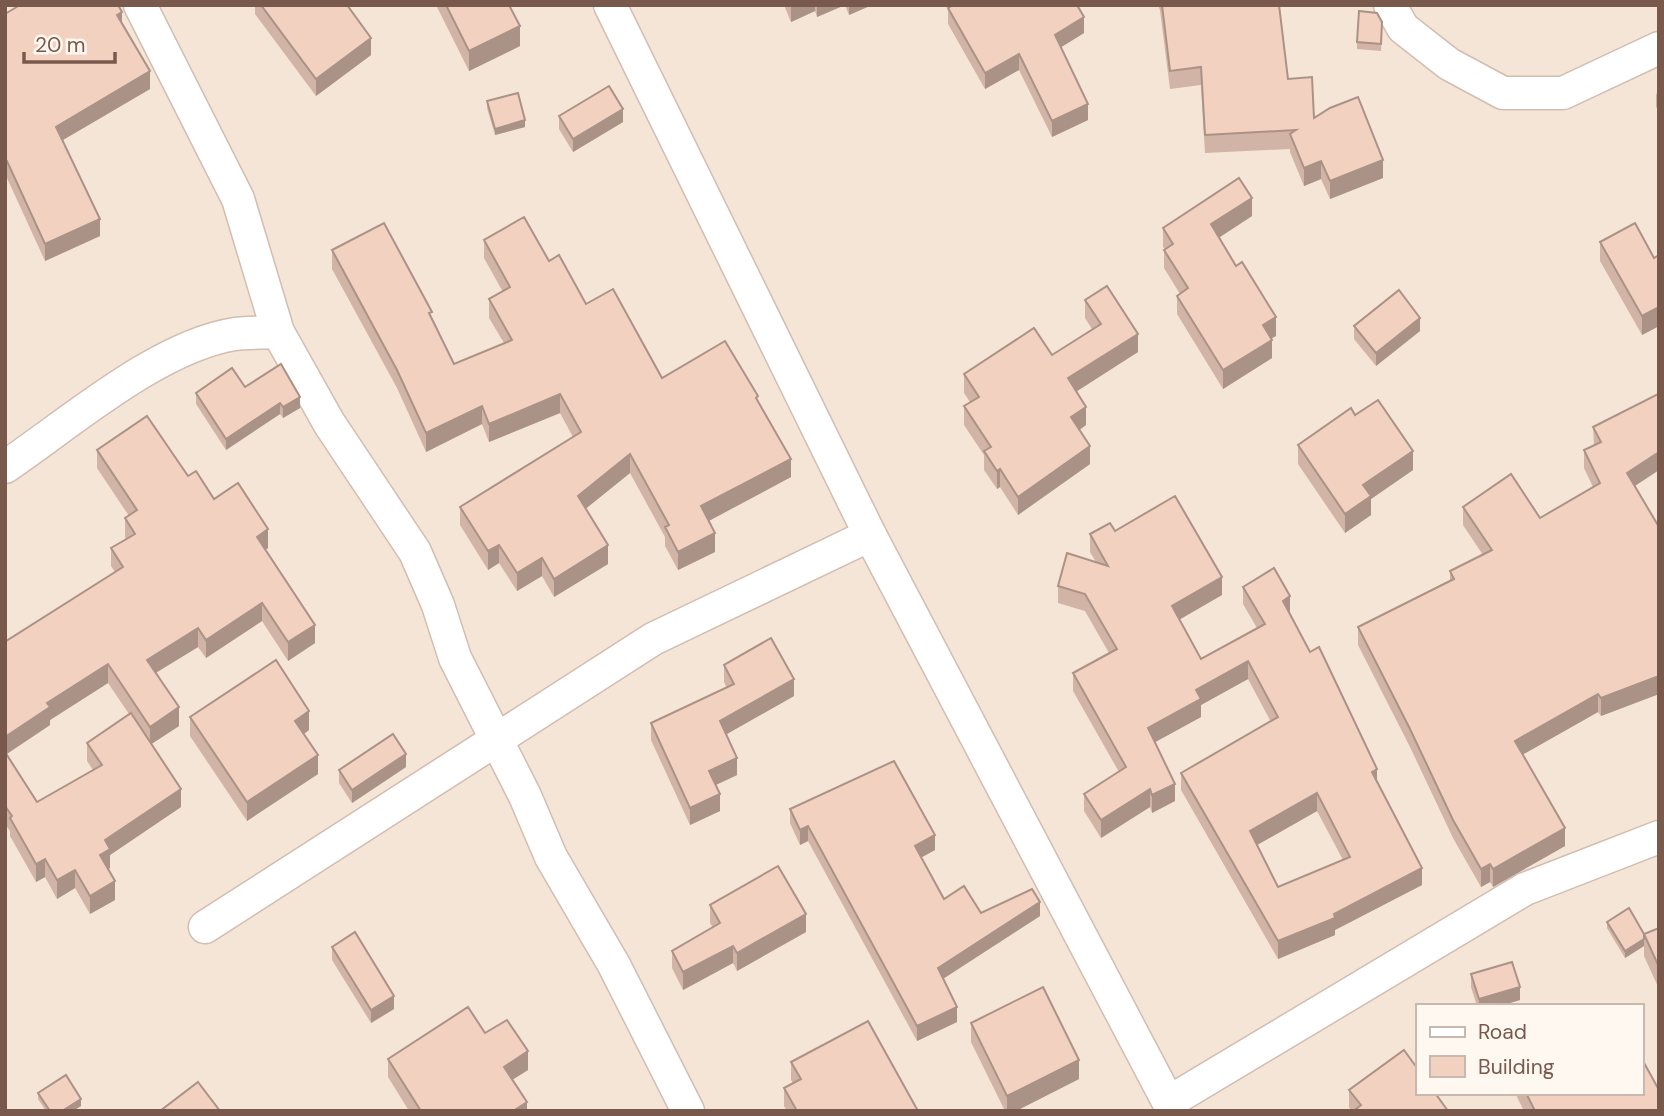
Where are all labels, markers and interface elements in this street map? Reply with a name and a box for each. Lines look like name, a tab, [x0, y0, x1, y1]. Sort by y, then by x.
scale bar	[24, 21, 116, 65]
text: 20 m	[35, 31, 86, 59]
legend	[1416, 1004, 1643, 1095]
text: Road	[1478, 1018, 1527, 1046]
text: Building	[1478, 1053, 1555, 1081]

